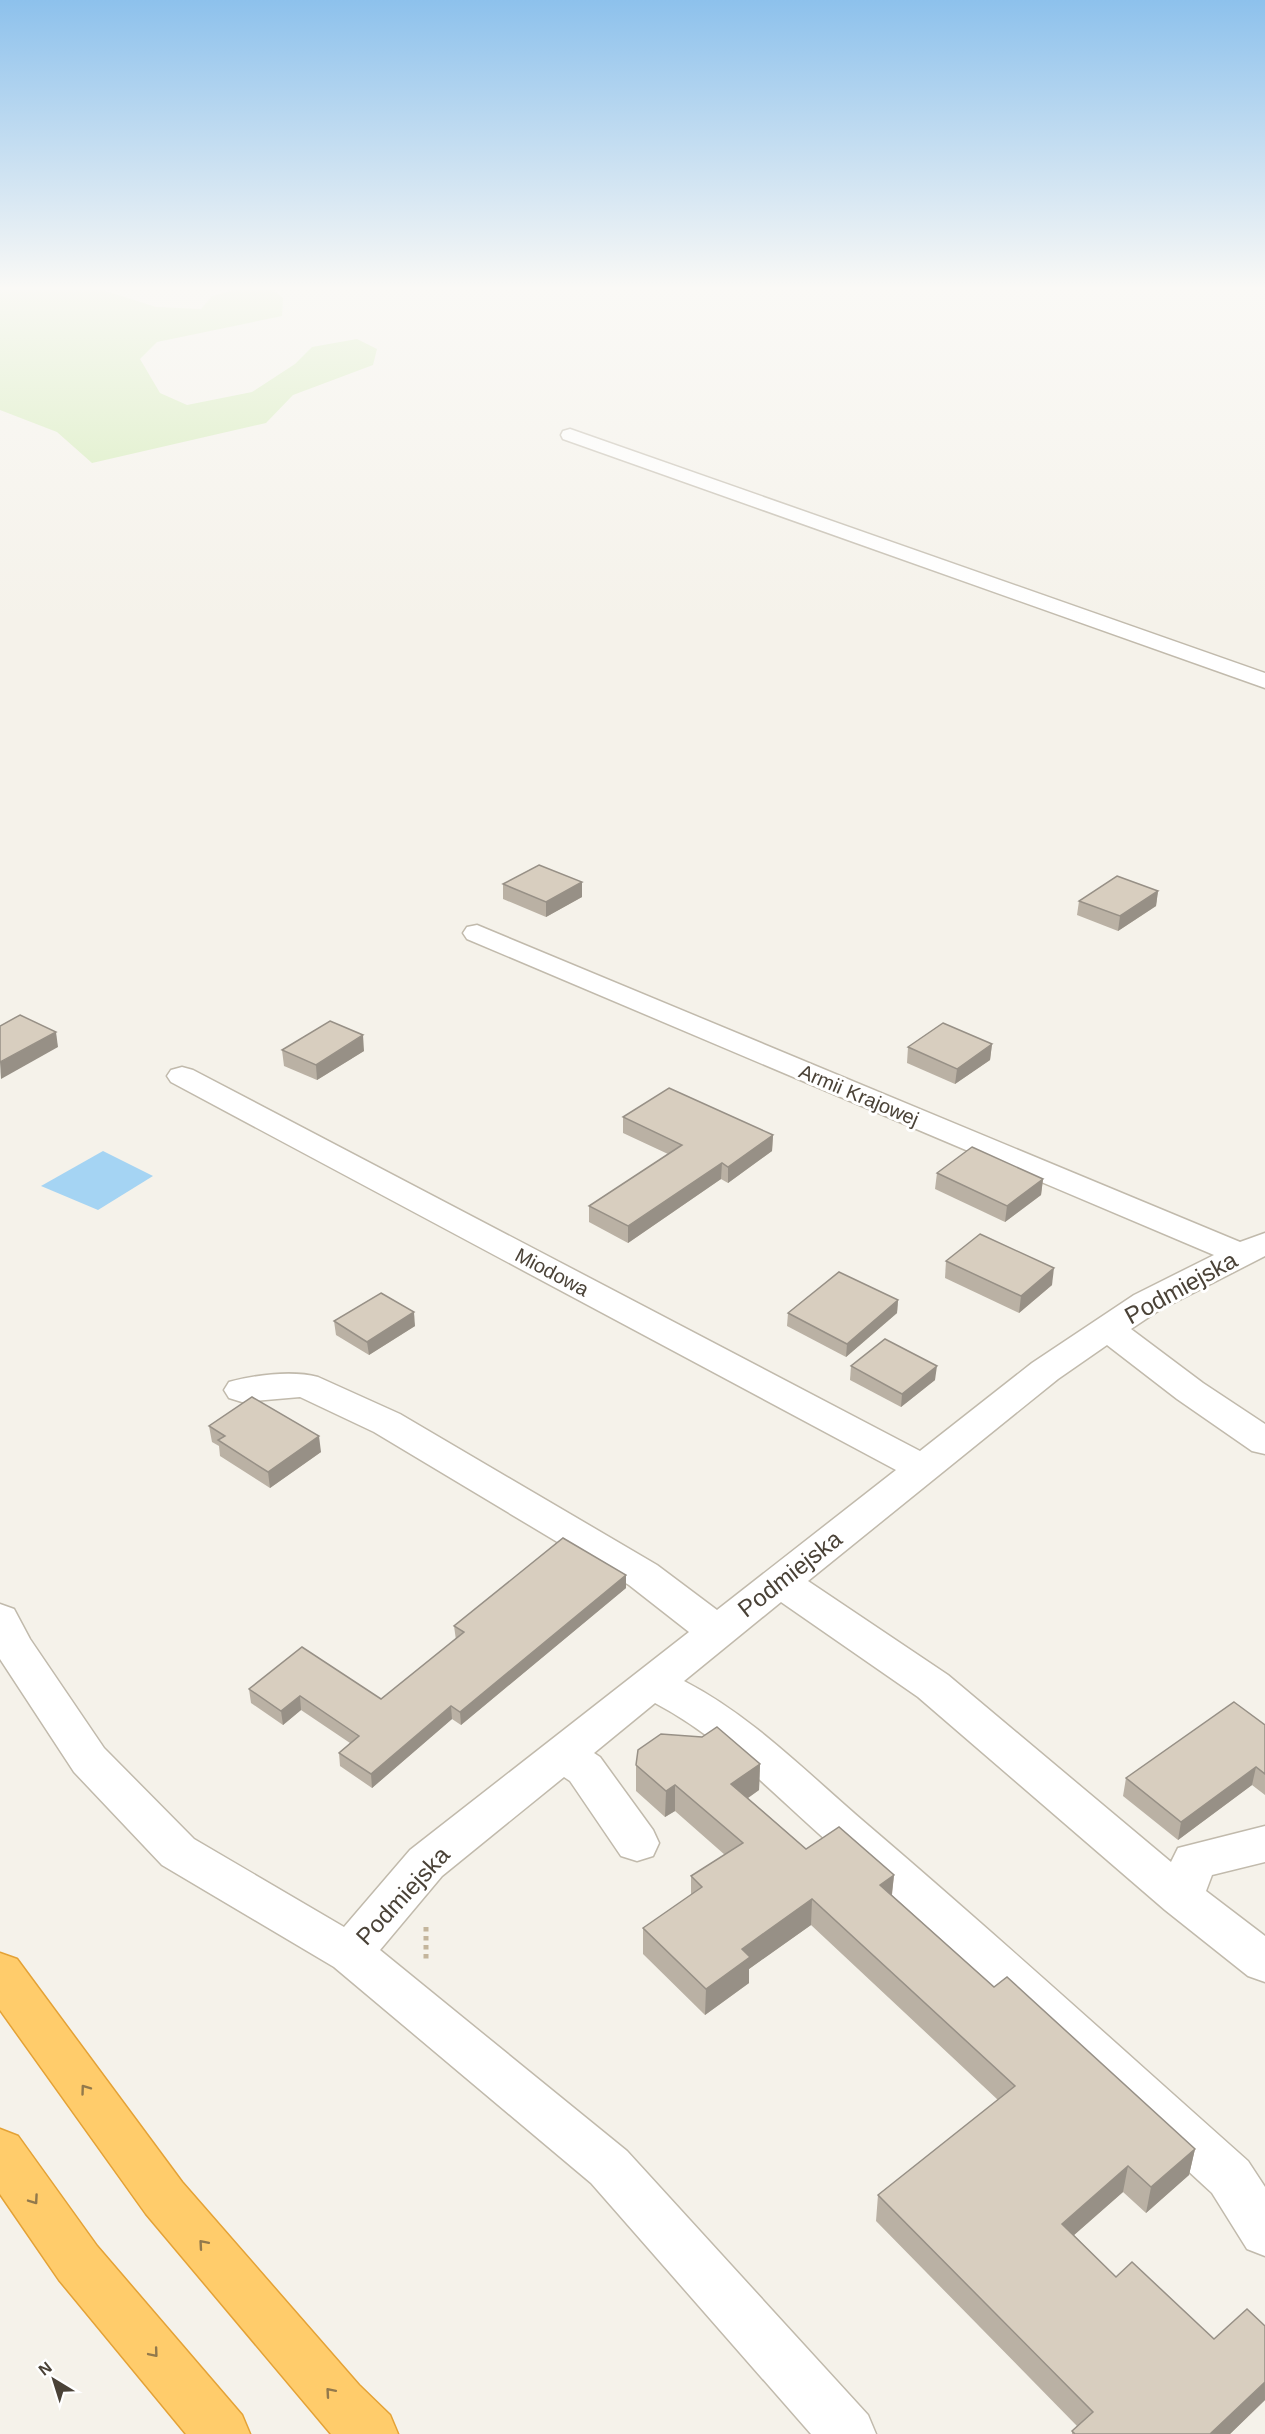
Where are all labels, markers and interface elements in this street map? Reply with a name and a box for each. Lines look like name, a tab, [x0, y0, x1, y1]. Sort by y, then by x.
street label: Armii Krajowej	[796, 1060, 922, 1130]
street label: Miodowa	[511, 1243, 593, 1301]
street label: Podmiejska	[1120, 1245, 1242, 1329]
street label: Podmiejska	[732, 1524, 847, 1622]
street label: Podmiejska	[350, 1841, 455, 1950]
one-way arrow	[81, 2084, 92, 2095]
one-way arrow	[27, 2194, 38, 2205]
one-way arrow	[199, 2240, 210, 2251]
one-way arrow	[147, 2346, 158, 2357]
north arrow	[24, 2350, 84, 2410]
text: N	[35, 2358, 55, 2379]
one-way arrow	[326, 2388, 337, 2399]

